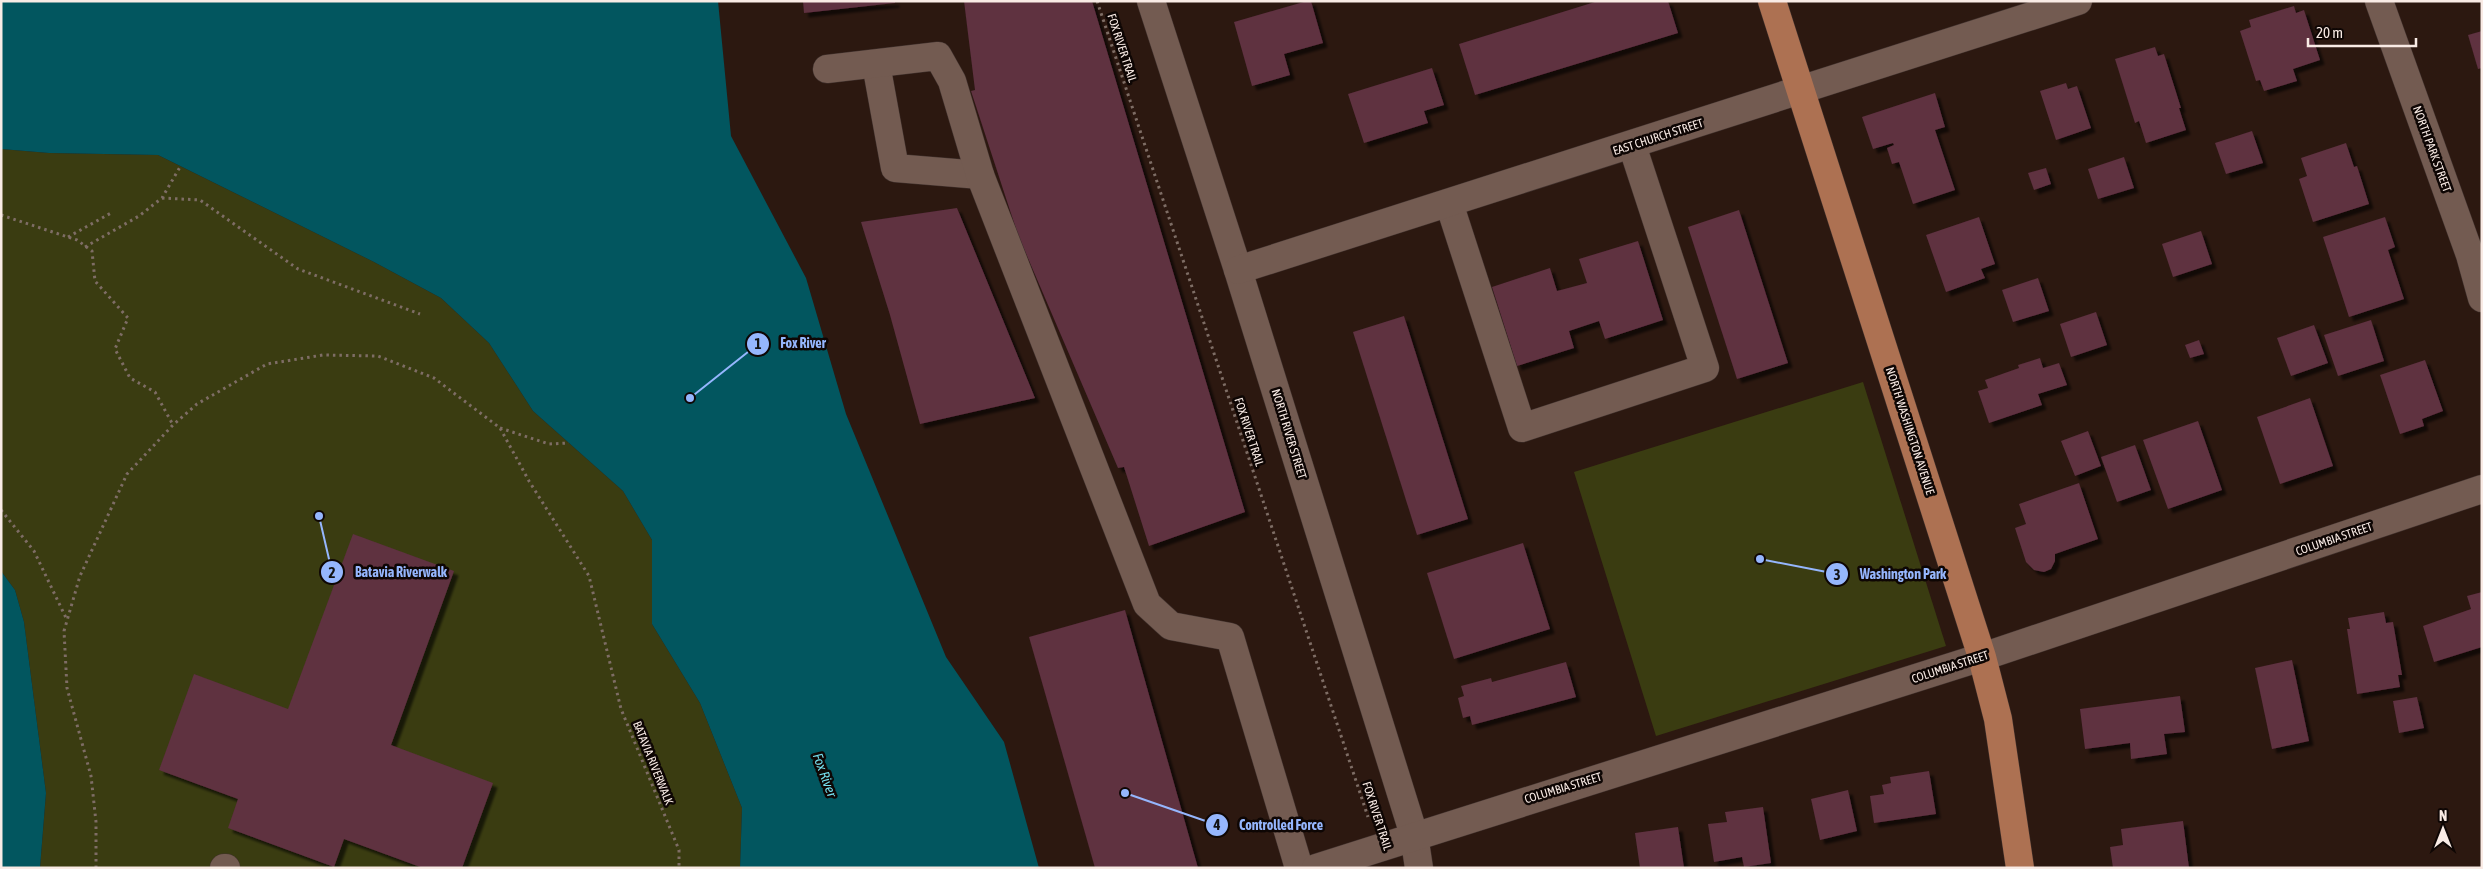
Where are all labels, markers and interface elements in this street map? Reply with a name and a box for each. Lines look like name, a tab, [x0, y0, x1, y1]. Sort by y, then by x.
street label: FOX RIVER TRAIL	[1104, 12, 1140, 84]
scale bar	[2308, 15, 2416, 47]
text: 20 m	[2316, 24, 2343, 41]
street label: NORTH PARK STREET	[2410, 104, 2454, 195]
street label: EAST CHURCH STREET	[1611, 116, 1706, 158]
callout: Fox River	[745, 329, 836, 358]
text: 1	[754, 335, 762, 352]
text: Fox River	[780, 335, 827, 351]
street label: NORTH WASHINGTON AVENUE	[1883, 365, 1937, 497]
street label: NORTH RIVER STREET	[1269, 387, 1310, 481]
street label: FOX RIVER TRAIL	[1231, 396, 1267, 468]
street label: COLUMBIA STREET	[2294, 519, 2375, 559]
callout: Batavia Riverwalk	[320, 558, 457, 587]
callout: Washington Park	[1824, 560, 1956, 589]
text: 2	[328, 564, 336, 581]
text: Batavia Riverwalk	[355, 564, 448, 580]
text: 3	[1833, 566, 1841, 583]
text: Washington Park	[1859, 566, 1947, 582]
street label: COLUMBIA STREET	[1910, 648, 1991, 686]
street label: BATAVIA RIVERWALK	[630, 719, 676, 807]
water label: Fox River	[810, 751, 841, 800]
street label: COLUMBIA STREET	[1523, 769, 1604, 806]
street label: FOX RIVER TRAIL	[1359, 780, 1395, 852]
north arrow	[2418, 804, 2468, 854]
text: N	[2439, 808, 2447, 824]
callout: Controlled Force	[1204, 811, 1333, 840]
text: 4	[1212, 816, 1221, 833]
text: Controlled Force	[1239, 817, 1323, 833]

